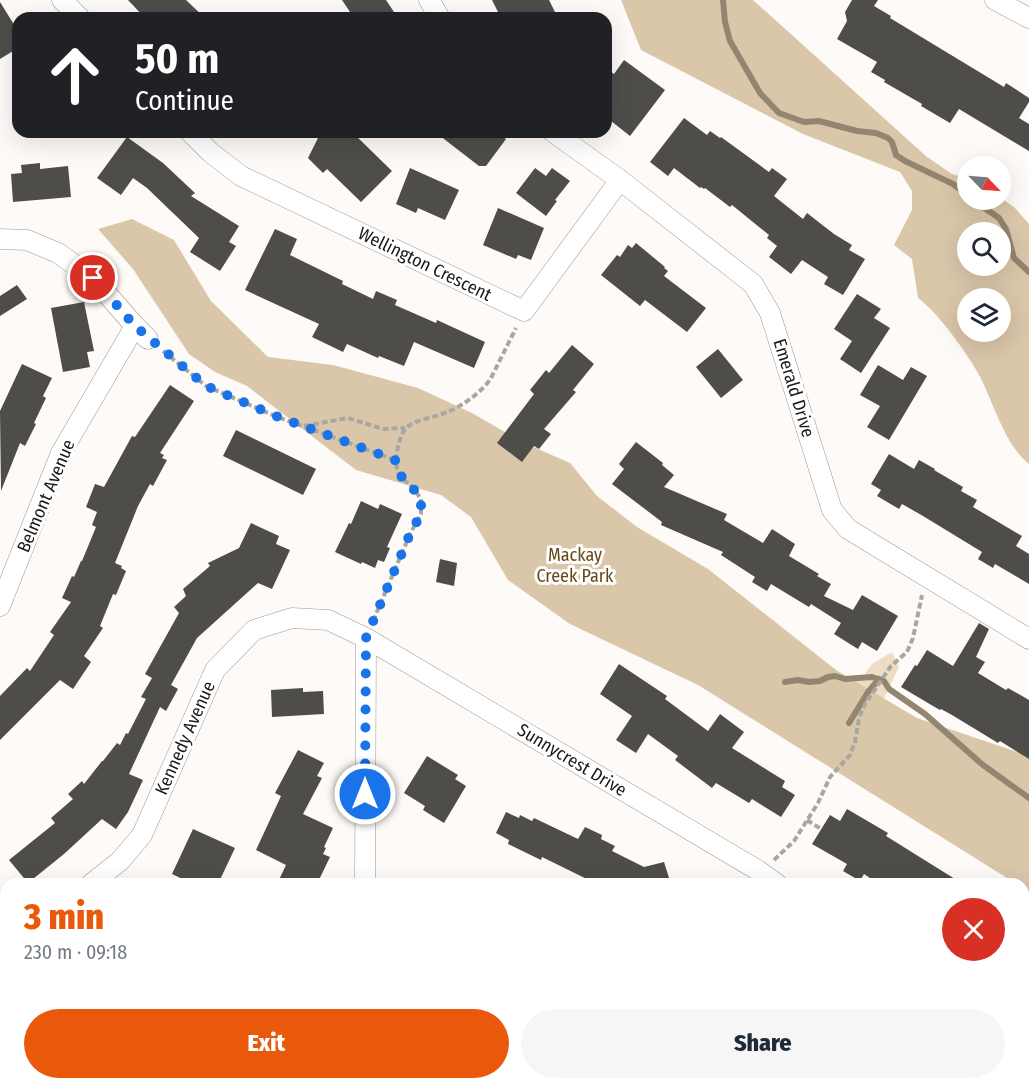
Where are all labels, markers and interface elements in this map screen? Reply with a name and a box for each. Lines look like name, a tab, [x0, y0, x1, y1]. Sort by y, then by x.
text: 50 m	[135, 34, 219, 84]
icon: ahead	[36, 36, 114, 114]
text: Continue	[135, 85, 234, 117]
north arrow	[957, 156, 1011, 210]
map controls	[957, 156, 1011, 342]
street label: Wellington Crescent	[355, 222, 495, 306]
button: search	[957, 222, 1011, 276]
pin	[67, 252, 118, 303]
icon: arrive	[76, 261, 109, 294]
button: layers	[957, 288, 1011, 342]
street label: Emerald Drive	[769, 336, 819, 440]
street label: Belmont Avenue	[12, 436, 80, 556]
park label: Mackay Creek Park	[536, 544, 614, 587]
street label: Kennedy Avenue	[150, 678, 220, 798]
street label: Sunnycrest Drive	[513, 719, 631, 801]
position arrow	[333, 762, 397, 826]
text: 3 min	[24, 895, 104, 939]
button: close	[942, 898, 1005, 961]
text: 230 m · 09:18	[24, 940, 127, 964]
button: Exit	[24, 1009, 509, 1078]
button: Share	[521, 1009, 1005, 1078]

